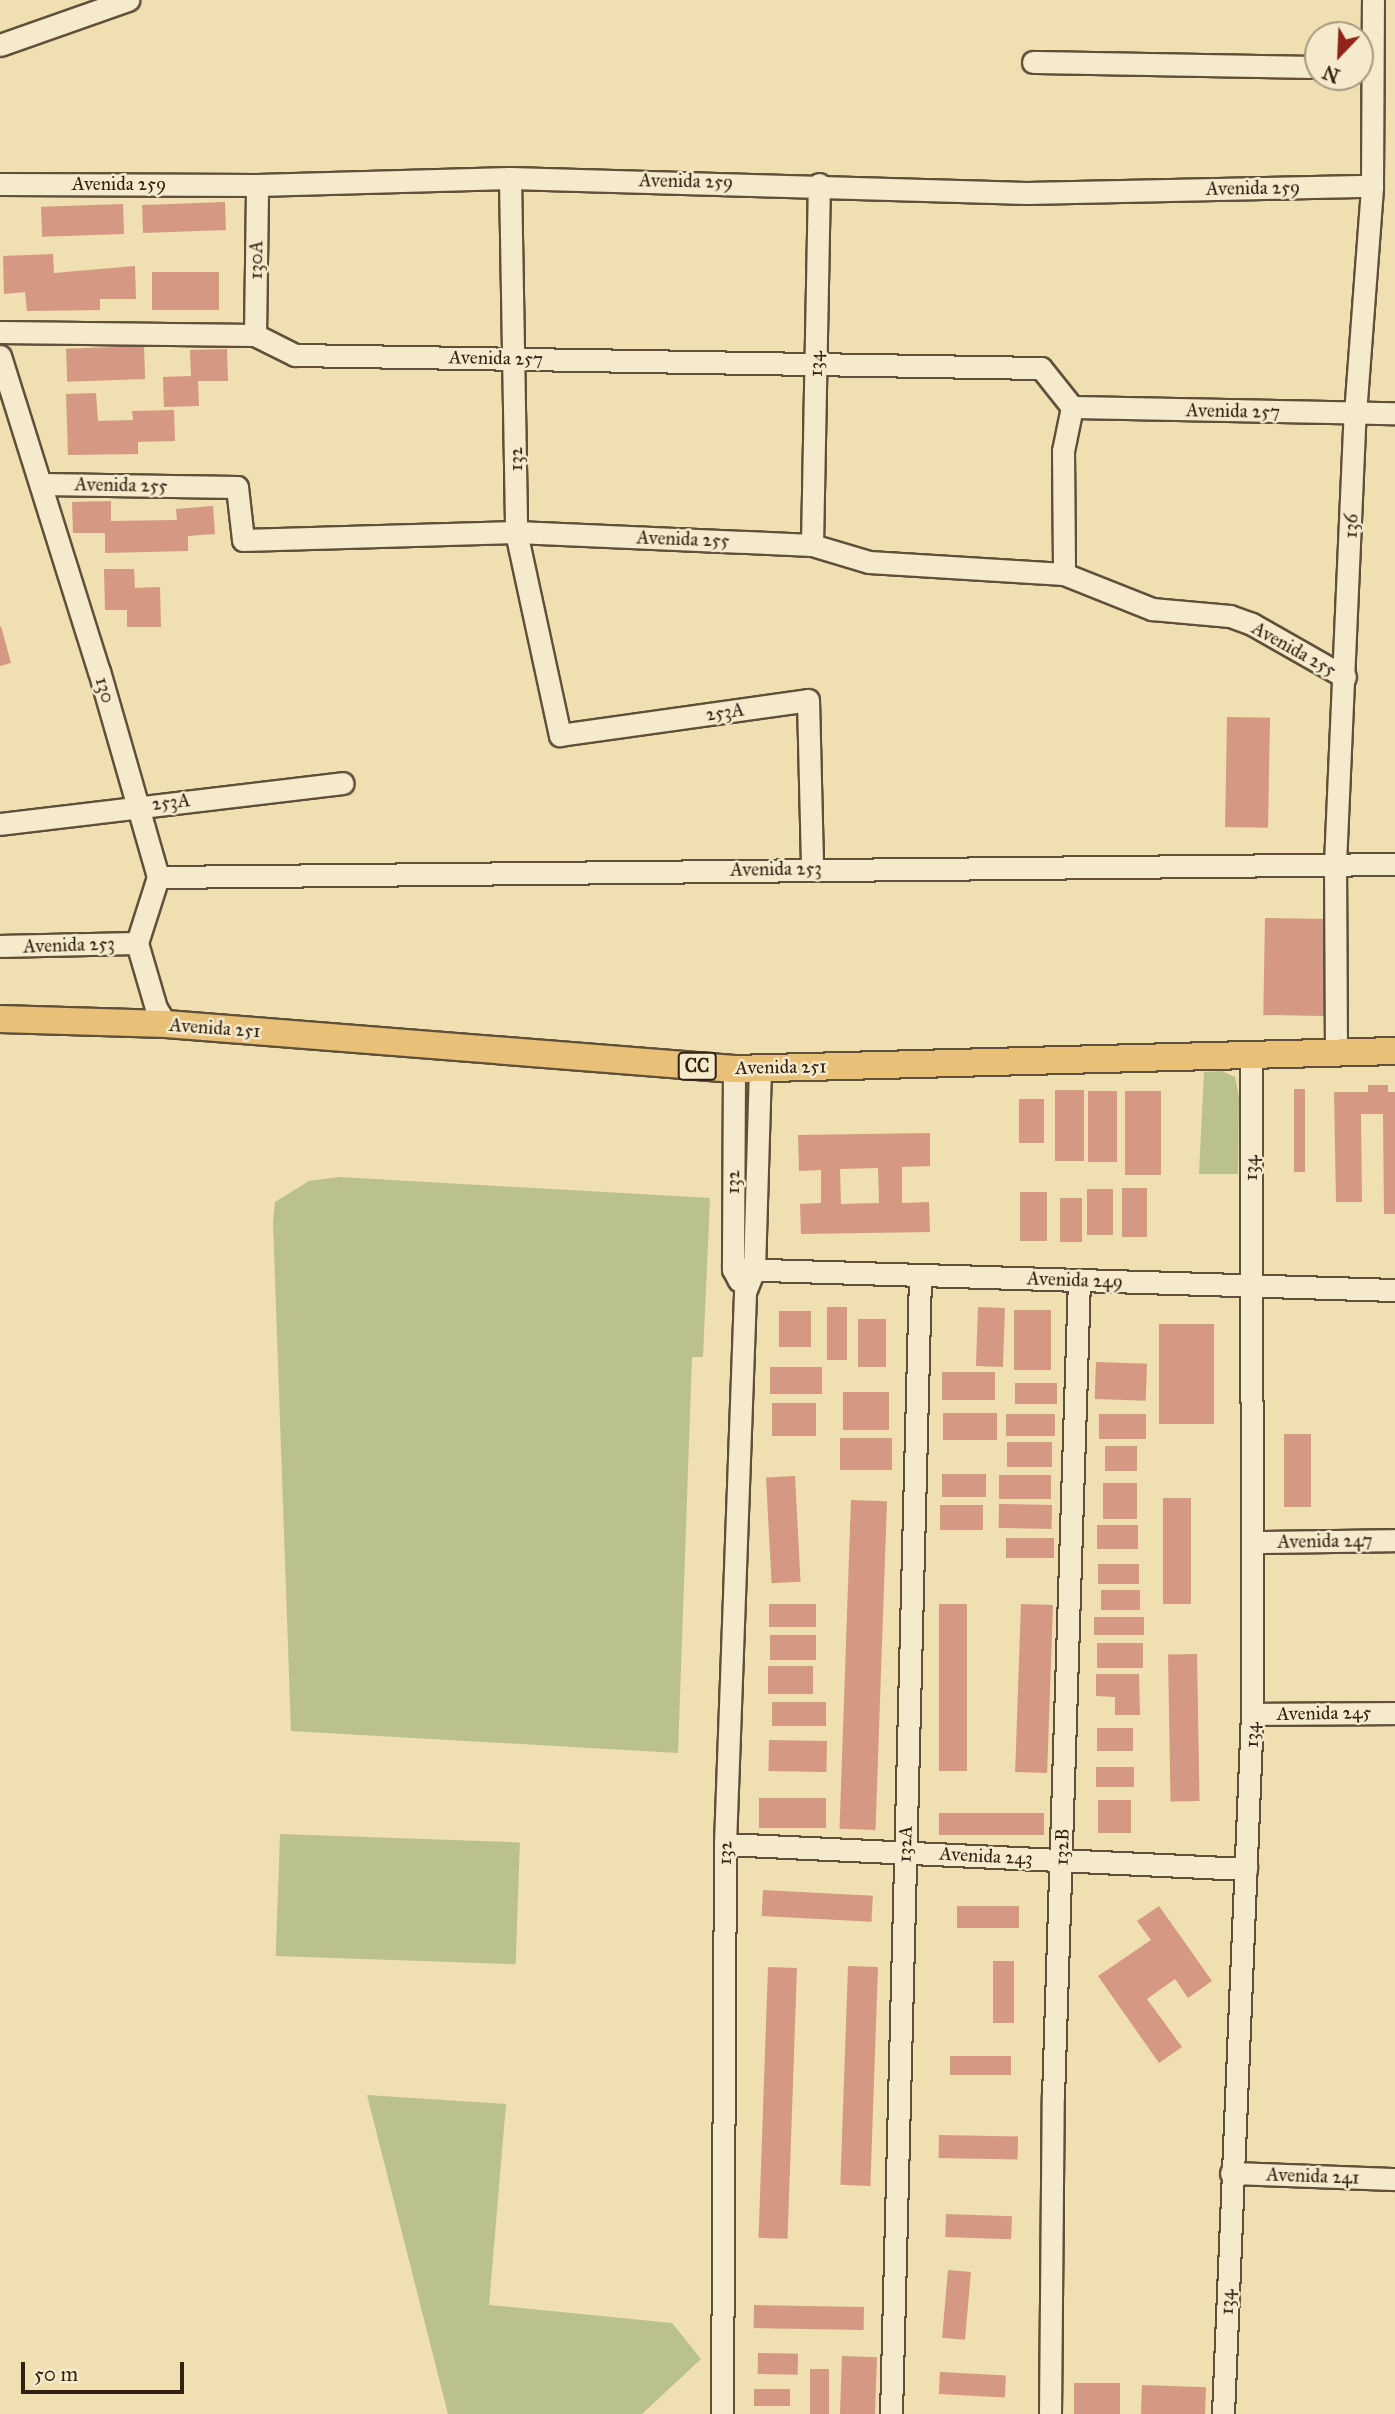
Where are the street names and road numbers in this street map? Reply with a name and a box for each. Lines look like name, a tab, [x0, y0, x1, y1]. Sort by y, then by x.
street label: Avenida 259	[639, 169, 733, 193]
street label: Avenida 259	[72, 173, 166, 195]
street label: Avenida 259	[1206, 176, 1300, 200]
street label: 130A	[244, 240, 268, 280]
street label: Avenida 257	[449, 346, 543, 370]
street label: 134	[804, 351, 828, 377]
street label: Avenida 257	[1186, 399, 1280, 423]
street label: 132	[505, 447, 527, 471]
street label: Avenida 255	[74, 473, 168, 497]
street label: 136	[1339, 513, 1363, 539]
street label: Avenida 255	[636, 526, 730, 552]
street label: Avenida 255	[1248, 617, 1340, 681]
street label: 130	[90, 674, 120, 706]
street label: 253A	[704, 698, 746, 726]
street label: 253A	[151, 789, 191, 815]
street label: Avenida 253	[730, 857, 822, 881]
street label: Avenida 253	[23, 932, 115, 958]
street label: Avenida 251	[169, 1013, 261, 1043]
road number: CC	[676, 1051, 718, 1080]
street label: Avenida 251	[735, 1055, 827, 1079]
street label: 134	[1239, 1155, 1263, 1181]
street label: 132	[721, 1170, 745, 1194]
street label: Avenida 249	[1027, 1267, 1123, 1293]
street label: Avenida 247	[1277, 1529, 1373, 1553]
street label: Avenida 245	[1276, 1701, 1372, 1725]
street label: 134	[1240, 1722, 1264, 1748]
street label: 132A	[893, 1825, 917, 1863]
street label: 132B	[1050, 1828, 1074, 1866]
street label: 132	[713, 1841, 737, 1865]
street label: Avenida 243	[939, 1842, 1033, 1870]
street label: Avenida 241	[1266, 2163, 1360, 2189]
street label: 134	[1215, 2289, 1239, 2315]

